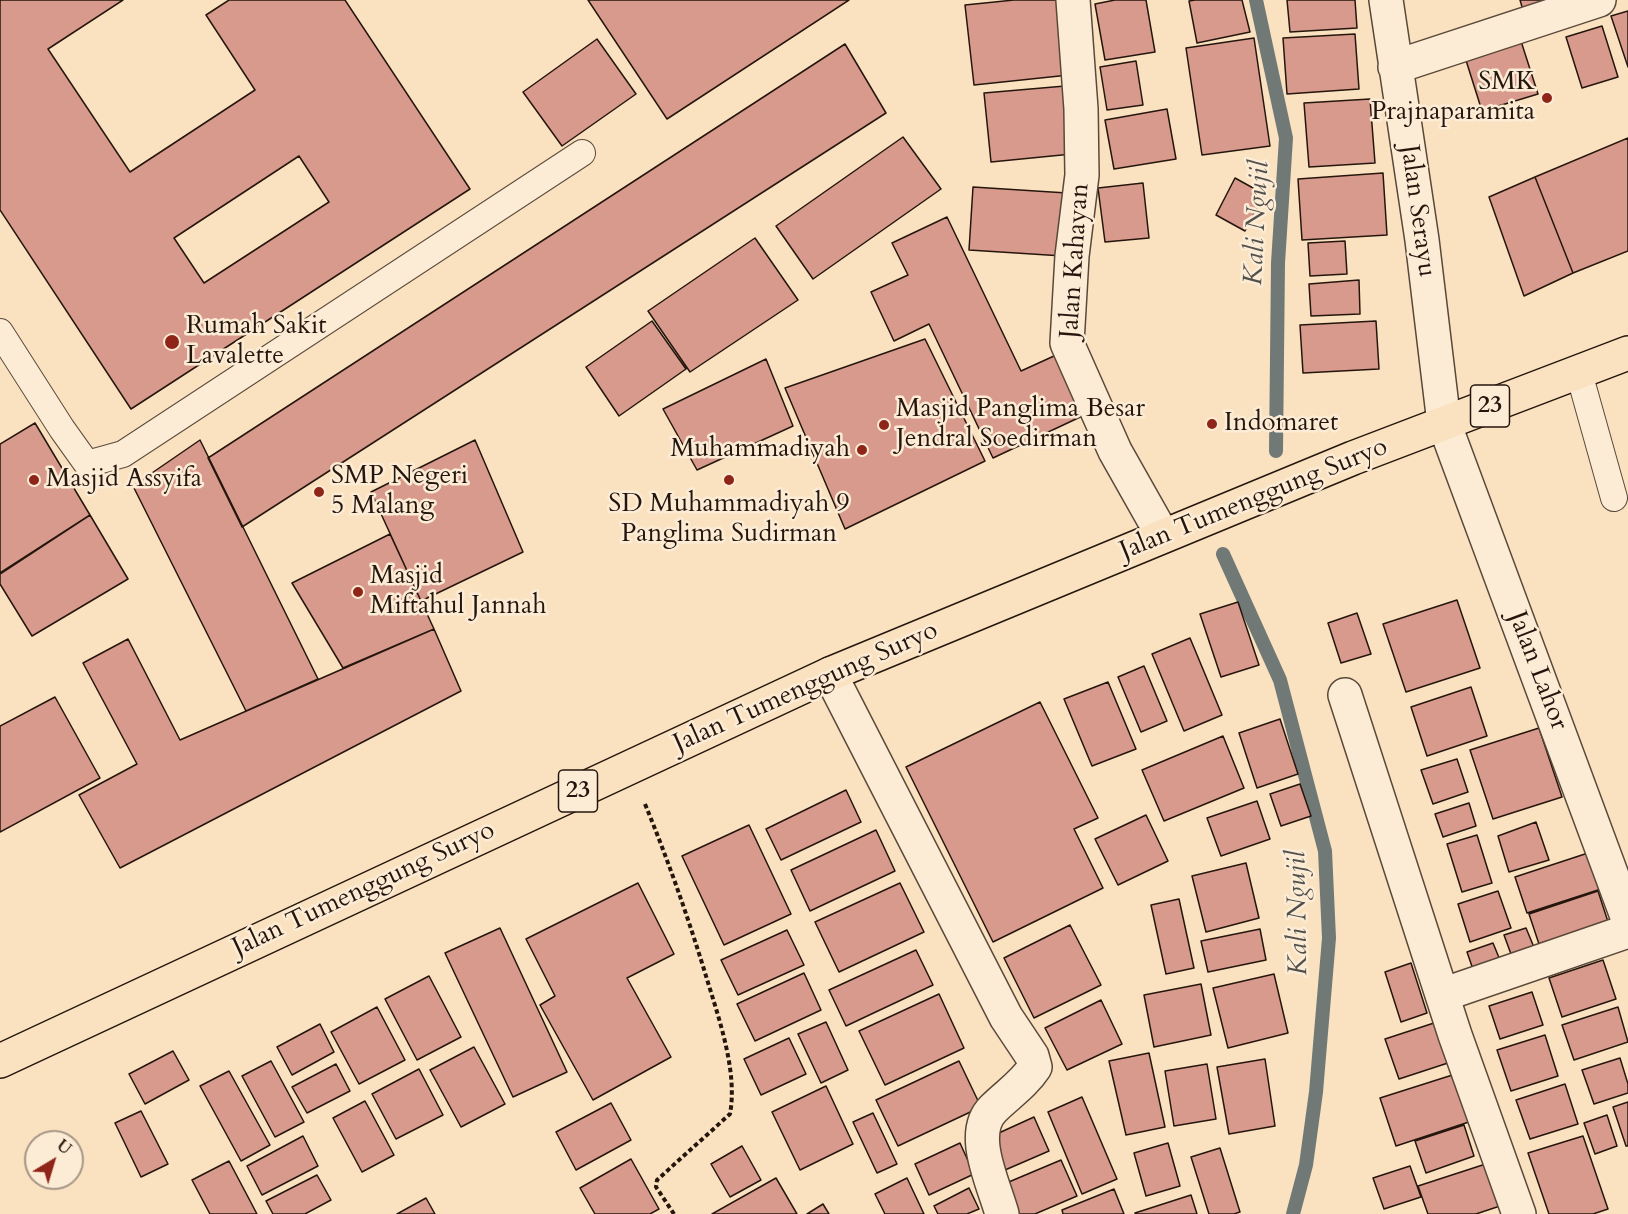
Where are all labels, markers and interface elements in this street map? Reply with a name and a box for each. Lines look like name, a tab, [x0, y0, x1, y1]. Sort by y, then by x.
place label: SMK Prajnaparamita	[1371, 67, 1535, 128]
marker: SMK Prajnaparamita	[1540, 91, 1554, 105]
street label: Jalan Serayu	[1392, 143, 1442, 279]
water label: Kali Ngujil	[1239, 160, 1277, 286]
street label: Jalan Kahayan	[1055, 182, 1097, 340]
place label: Rumah Sakit Lavalette	[186, 311, 326, 372]
marker: Rumah Sakit Lavalette	[163, 333, 181, 351]
road number: 23	[1470, 385, 1510, 427]
place label: Masjid Panglima Besar Jendral Soedirman	[896, 394, 1145, 455]
place label: Indomaret	[1224, 408, 1338, 440]
marker: Indomaret	[1205, 417, 1219, 431]
marker: Masjid Panglima Besar Jendral Soedirman	[877, 418, 891, 432]
street label: Jalan Tumenggung Suryo	[1116, 432, 1392, 568]
place label: Muhammadiyah	[670, 434, 850, 466]
marker: Muhammadiyah	[855, 443, 869, 457]
place label: SMP Negeri 5 Malang	[331, 461, 468, 522]
place label: Masjid Assyifa	[46, 464, 202, 496]
marker: Masjid Assyifa	[27, 473, 41, 487]
marker: SD Muhammadiyah 9 Panglima Sudirman	[722, 473, 736, 487]
marker: SMP Negeri 5 Malang	[312, 485, 326, 499]
place label: SD Muhammadiyah 9 Panglima Sudirman	[608, 489, 850, 550]
place label: Masjid Miftahul Jannah	[370, 561, 546, 622]
marker: Masjid Miftahul Jannah	[351, 585, 365, 599]
street label: Jalan Lahor	[1500, 607, 1574, 735]
street label: Jalan Tumenggung Suryo	[669, 616, 943, 760]
road number: 23	[558, 770, 598, 812]
street label: Jalan Tumenggung Suryo	[228, 815, 500, 965]
water label: Kali Ngujil	[1282, 850, 1316, 976]
north arrow	[24, 1130, 84, 1190]
text: U	[52, 1135, 76, 1160]

